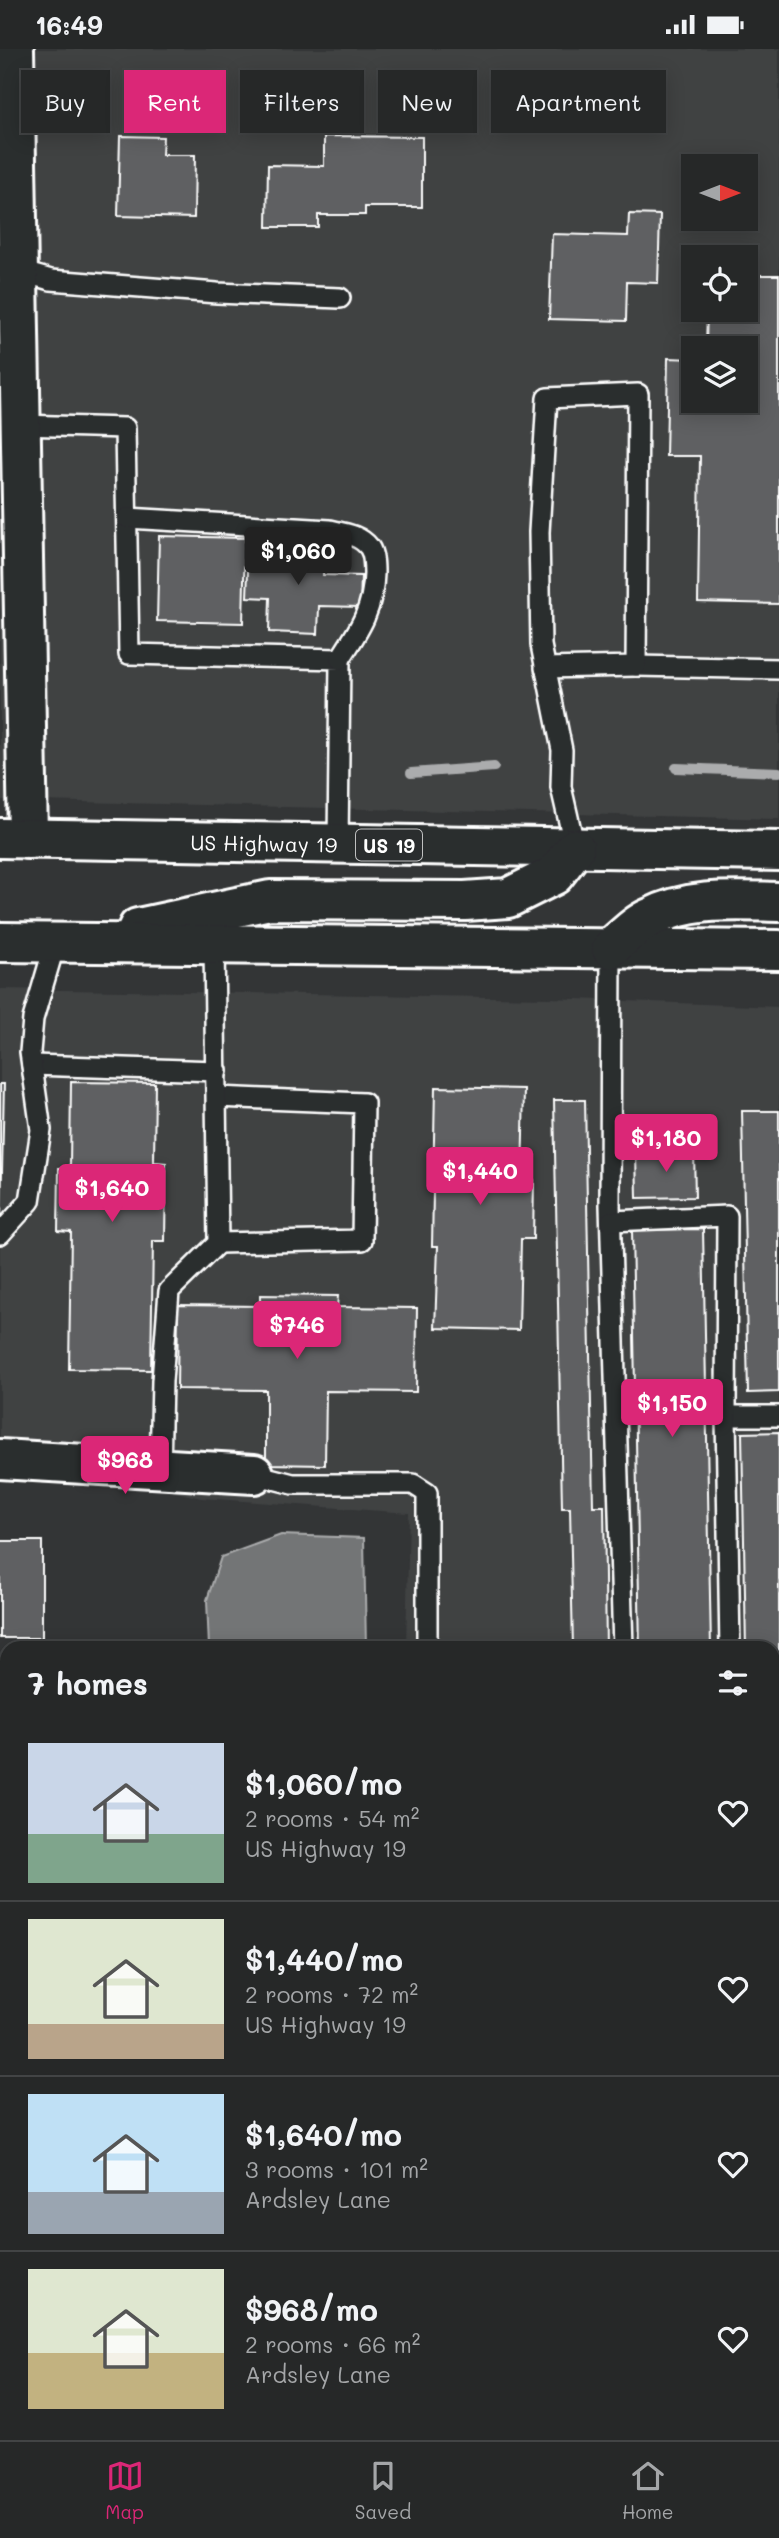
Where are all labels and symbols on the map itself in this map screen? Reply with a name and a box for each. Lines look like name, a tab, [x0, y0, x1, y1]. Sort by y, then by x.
north arrow	[681, 154, 758, 231]
pin: $1,060	[241, 527, 355, 587]
street label: US Highway 19	[190, 828, 338, 857]
road number: US 19	[356, 829, 422, 860]
pin: $1,180	[609, 1115, 723, 1174]
pin: $1,440	[423, 1147, 537, 1207]
pin: $1,640	[55, 1165, 169, 1224]
pin: $746	[256, 1301, 338, 1361]
pin: $1,150	[615, 1379, 729, 1439]
pin: $968	[84, 1437, 166, 1496]

